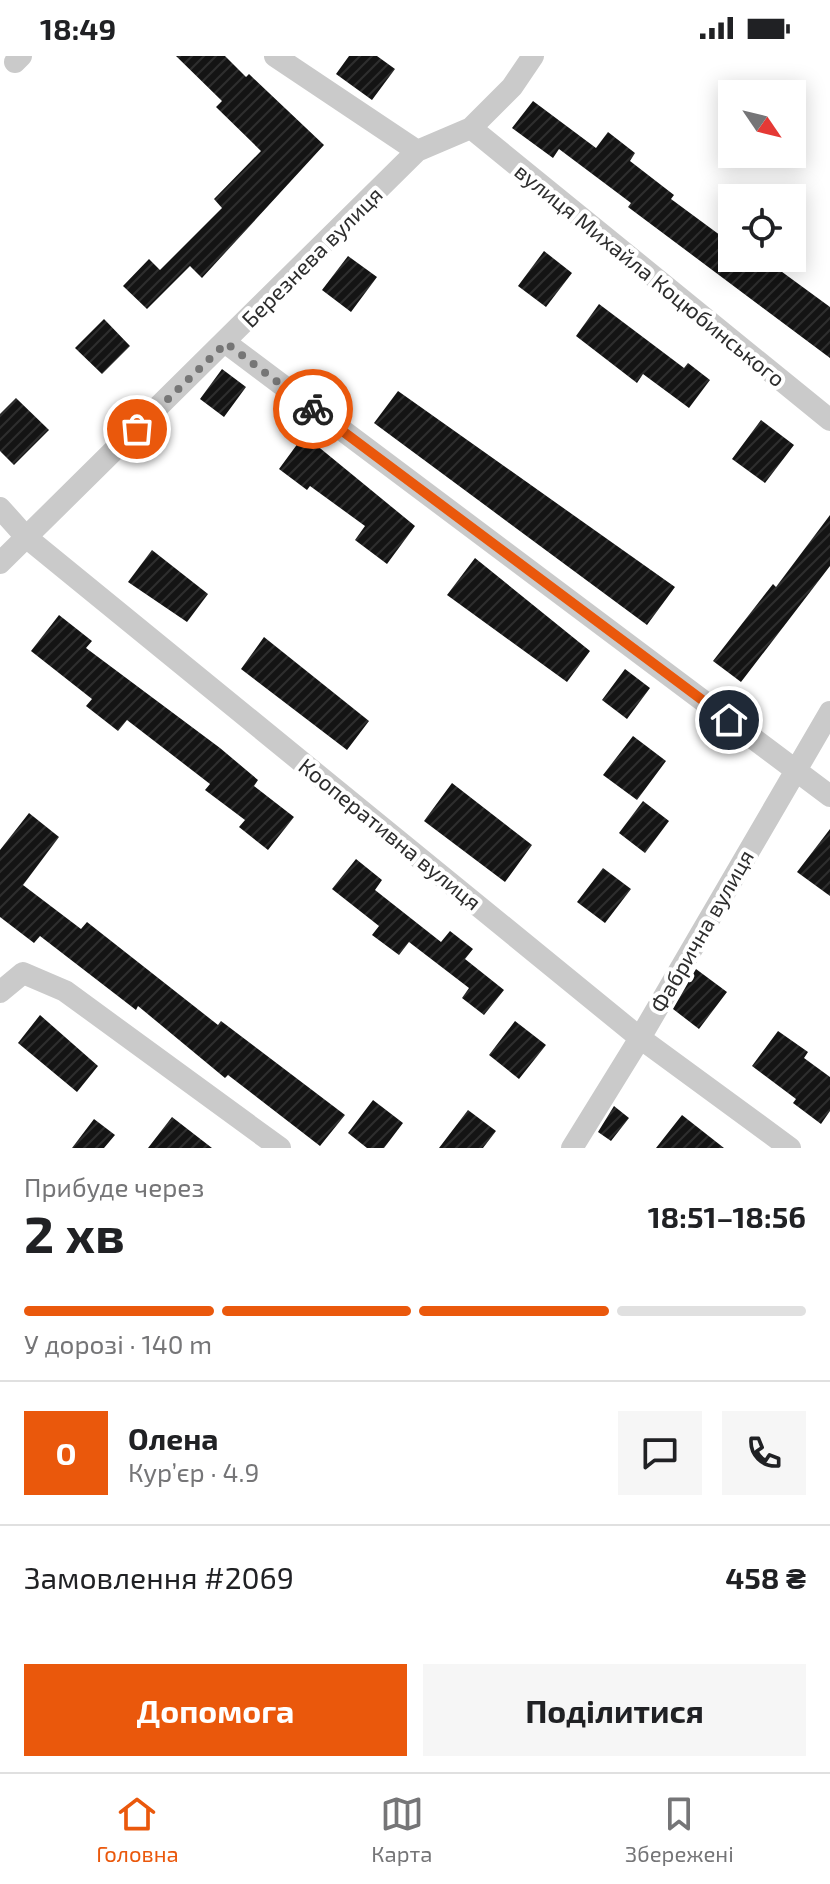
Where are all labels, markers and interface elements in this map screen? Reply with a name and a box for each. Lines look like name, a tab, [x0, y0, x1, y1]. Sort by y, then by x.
text: 18:49	[40, 10, 116, 46]
north arrow	[718, 80, 806, 168]
map controls	[718, 80, 806, 272]
street label: вулиця Михайла Коцюбинського	[510, 157, 791, 392]
street label: Березнева вулиця	[236, 181, 388, 333]
button: locate	[718, 184, 806, 272]
courier	[273, 369, 353, 449]
icon: bike	[291, 387, 335, 431]
pin	[103, 395, 171, 463]
icon: bag	[115, 407, 159, 451]
pin	[695, 686, 763, 754]
icon: home	[707, 698, 751, 742]
street label: Кооперативна вулиця	[294, 752, 487, 915]
street label: Фабрична вулиця	[644, 845, 759, 1017]
text: Прибуде через	[24, 1171, 204, 1202]
text: 18:51–18:56	[648, 1198, 806, 1234]
text: 2 хв	[24, 1201, 125, 1263]
text: У дорозі · 140 m	[24, 1328, 212, 1359]
button: chat	[618, 1411, 702, 1495]
button: phone	[722, 1411, 806, 1495]
text: Олена	[128, 1420, 218, 1456]
text: О	[56, 1435, 76, 1471]
text: Кур’єр · 4.9	[128, 1456, 259, 1487]
text: Замовлення #2069	[24, 1559, 294, 1595]
text: 458 ₴	[725, 1559, 806, 1595]
button: Допомога	[24, 1664, 407, 1756]
button: Поділитися	[423, 1664, 806, 1756]
tab: Головна	[96, 1792, 179, 1866]
tab: Карта	[371, 1792, 432, 1866]
tab: Збережені	[625, 1792, 734, 1866]

